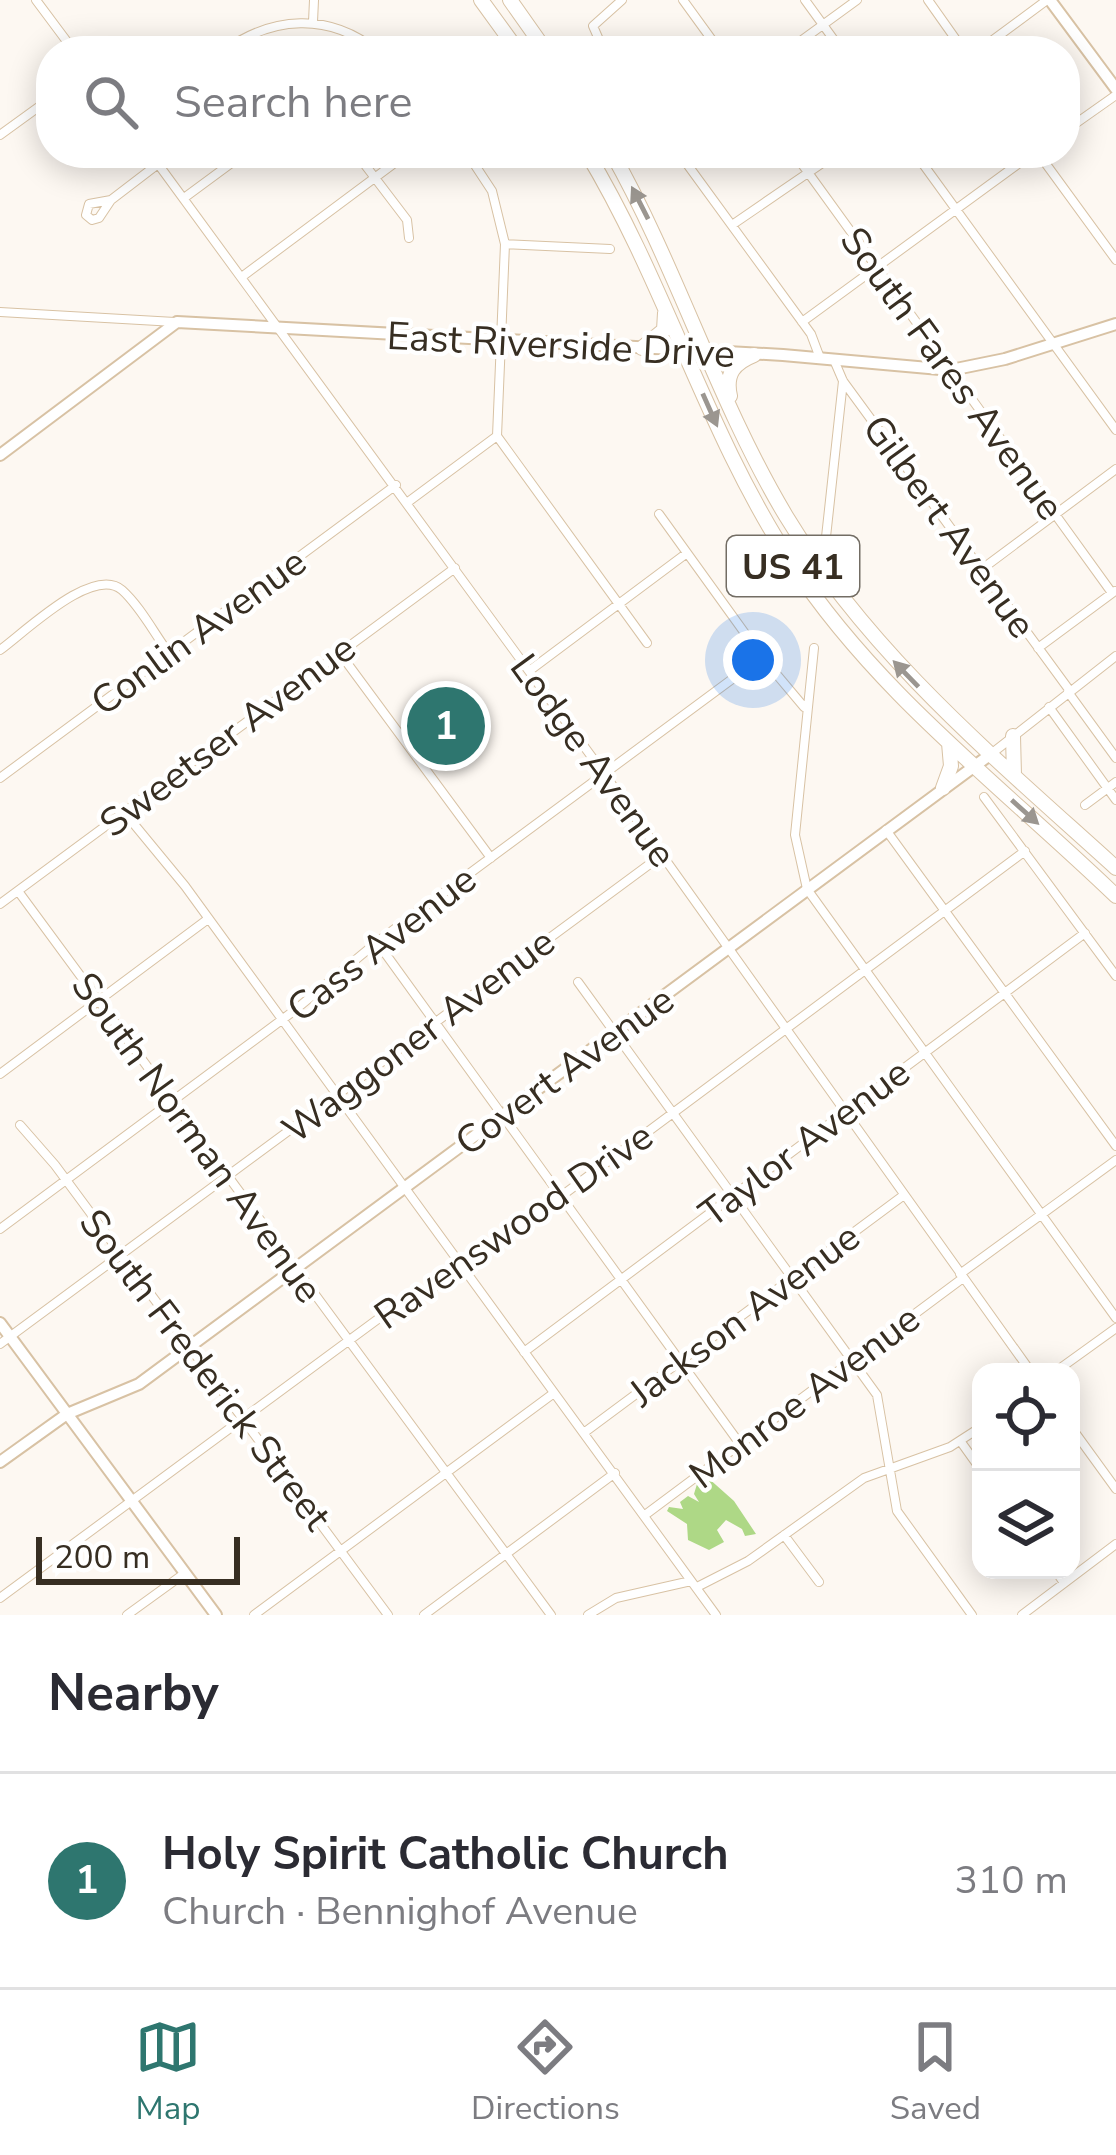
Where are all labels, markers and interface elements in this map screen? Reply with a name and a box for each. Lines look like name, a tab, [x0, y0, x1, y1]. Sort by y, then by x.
search box	[36, 36, 1080, 168]
icon: search	[78, 69, 144, 135]
text: Search here	[174, 72, 413, 133]
one-way arrow	[630, 186, 650, 221]
street label: South Fares Avenue	[827, 216, 1076, 531]
street label: East Riverside Drive	[385, 310, 736, 381]
one-way arrow	[701, 392, 720, 428]
street label: Gilbert Avenue	[850, 405, 1048, 649]
street label: Conlin Avenue	[80, 536, 317, 728]
road number: US 41	[727, 536, 859, 596]
street label: Sweetser Avenue	[89, 622, 367, 850]
your location	[723, 630, 783, 690]
street label: Lodge Avenue	[497, 643, 688, 878]
one-way arrow	[892, 659, 920, 688]
pin: 1	[407, 681, 485, 771]
one-way arrow	[1010, 798, 1039, 825]
street label: Cass Avenue	[276, 854, 487, 1035]
street label: Waggoner Avenue	[272, 916, 566, 1156]
street label: South Norman Avenue	[59, 962, 335, 1314]
street label: Covert Avenue	[445, 974, 685, 1169]
street label: Taylor Avenue	[689, 1047, 921, 1240]
street label: Ravenswood Drive	[364, 1110, 664, 1342]
street label: South Frederick Street	[66, 1199, 343, 1542]
street label: Jackson Avenue	[618, 1211, 871, 1420]
street label: Monroe Avenue	[679, 1293, 931, 1501]
map controls	[972, 1363, 1080, 1579]
button: locate	[972, 1363, 1080, 1471]
button: layers	[972, 1471, 1080, 1579]
scale bar	[36, 1531, 240, 1584]
text: 200 m	[54, 1535, 150, 1580]
text: Nearby	[48, 1658, 219, 1728]
text: Holy Spirit Catholic Church	[162, 1824, 729, 1885]
text: 1	[75, 1854, 99, 1907]
text: 310 m	[954, 1854, 1068, 1907]
text: Church · Bennighof Avenue	[162, 1885, 638, 1938]
tab: Map	[135, 2014, 201, 2131]
tab: Directions	[471, 2014, 620, 2131]
tab: Saved	[890, 2014, 981, 2131]

